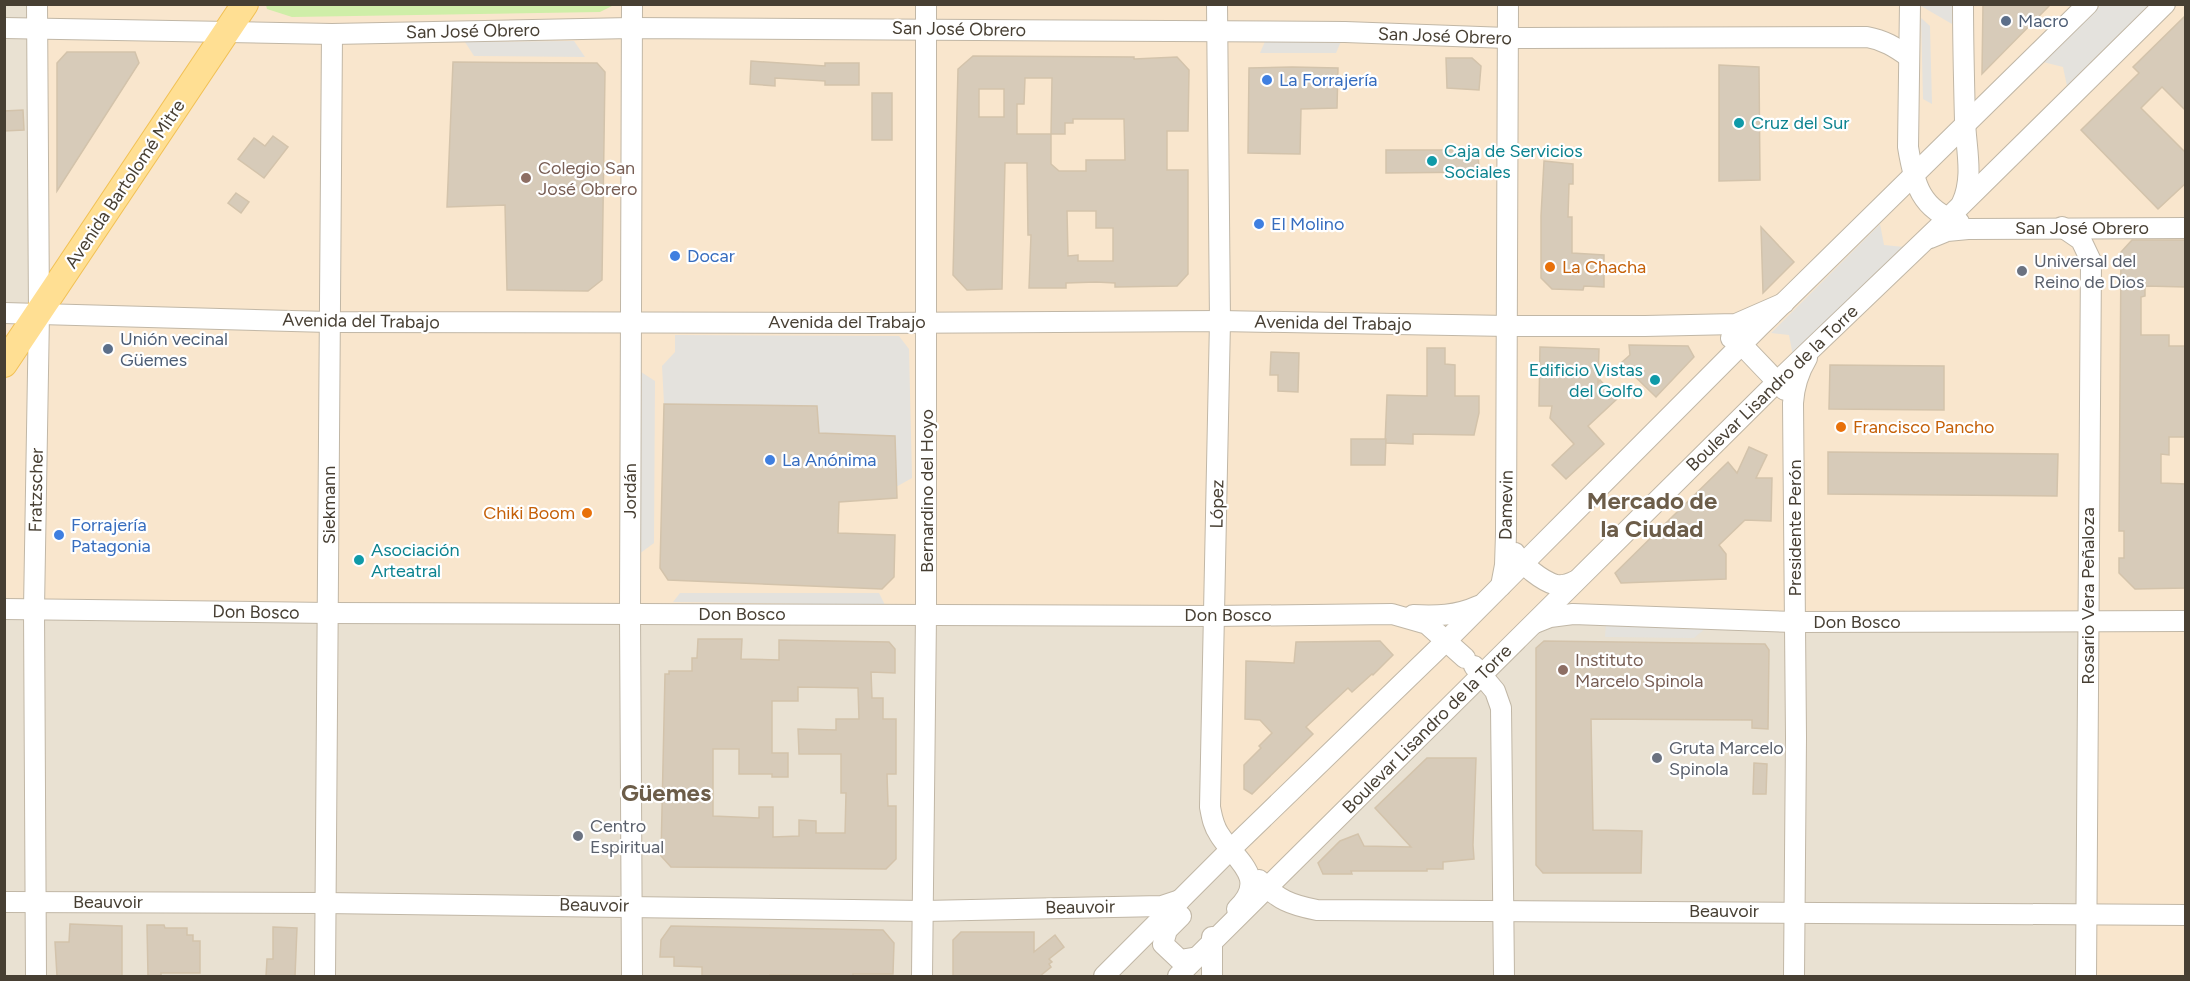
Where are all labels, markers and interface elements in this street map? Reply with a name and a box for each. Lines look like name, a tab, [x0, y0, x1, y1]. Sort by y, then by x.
place label: Macro	[2018, 10, 2069, 32]
marker: Macro	[1999, 14, 2013, 28]
street label: San José Obrero	[892, 17, 1026, 41]
street label: San José Obrero	[406, 19, 540, 43]
street label: San José Obrero	[1378, 23, 1512, 49]
place label: La Forrajería	[1279, 69, 1378, 91]
marker: La Forrajería	[1260, 73, 1274, 87]
street label: Avenida Bartolomé Mitre	[60, 95, 190, 273]
place label: Cruz del Sur	[1751, 112, 1849, 134]
marker: Cruz del Sur	[1732, 116, 1746, 130]
place label: Caja de Servicios Sociales	[1444, 140, 1583, 183]
marker: Caja de Servicios Sociales	[1425, 154, 1439, 168]
place label: Colegio San José Obrero	[538, 157, 637, 200]
marker: Colegio San José Obrero	[519, 171, 533, 185]
place label: El Molino	[1271, 213, 1344, 235]
marker: El Molino	[1252, 217, 1266, 231]
street label: San José Obrero	[2015, 217, 2149, 239]
place label: Docar	[687, 245, 735, 267]
marker: Docar	[668, 249, 682, 263]
place label: Universal del Reino de Dios	[2034, 250, 2144, 293]
place label: La Chacha	[1562, 256, 1646, 278]
marker: La Chacha	[1543, 260, 1557, 274]
marker: Universal del Reino de Dios	[2015, 264, 2029, 278]
street label: Boulevar Lisandro de la Torre	[1682, 300, 1863, 476]
street label: Avenida del Trabajo	[282, 309, 440, 333]
street label: Avenida del Trabajo	[768, 311, 926, 333]
street label: Avenida del Trabajo	[1254, 311, 1412, 335]
place label: Unión vecinal Güemes	[120, 328, 228, 371]
marker: Unión vecinal Güemes	[101, 342, 115, 356]
place label: Edificio Vistas del Golfo	[1529, 359, 1643, 402]
marker: Edificio Vistas del Golfo	[1648, 373, 1662, 387]
street label: Bernardino del Hoyo	[916, 409, 938, 573]
place label: Francisco Pancho	[1853, 416, 1995, 438]
marker: Francisco Pancho	[1834, 420, 1848, 434]
street label: Fratzscher	[24, 448, 48, 532]
place label: La Anónima	[782, 449, 876, 471]
marker: La Anónima	[763, 453, 777, 467]
street label: Presidente Perón	[1784, 460, 1806, 596]
street label: Jordán	[619, 463, 641, 519]
street label: Siekmann	[318, 466, 340, 544]
street label: Damevin	[1494, 470, 1518, 540]
street label: López	[1206, 479, 1228, 529]
district label: Mercado de la Ciudad	[1587, 486, 1717, 543]
place label: Chiki Boom	[483, 502, 575, 524]
marker: Chiki Boom	[580, 506, 594, 520]
street label: Rosario Vera Peñaloza	[2077, 507, 2099, 685]
place label: Forrajería Patagonia	[71, 514, 151, 557]
marker: Forrajería Patagonia	[52, 528, 66, 542]
place label: Asociación Arteatral	[371, 539, 460, 582]
marker: Asociación Arteatral	[352, 553, 366, 567]
street label: Don Bosco	[212, 600, 300, 624]
street label: Don Bosco	[698, 603, 786, 625]
street label: Don Bosco	[1184, 604, 1272, 626]
street label: Don Bosco	[1813, 611, 1901, 633]
street label: Boulevar Lisandro de la Torre	[1338, 640, 1516, 818]
place label: Instituto Marcelo Spinola	[1575, 649, 1703, 692]
marker: Instituto Marcelo Spinola	[1556, 663, 1570, 677]
place label: Gruta Marcelo Spinola	[1669, 737, 1784, 780]
marker: Gruta Marcelo Spinola	[1650, 751, 1664, 765]
district label: Güemes	[621, 778, 711, 807]
place label: Centro Espiritual	[590, 815, 664, 858]
marker: Centro Espiritual	[571, 829, 585, 843]
street label: Beauvoir	[73, 891, 143, 913]
street label: Beauvoir	[559, 893, 629, 917]
street label: Beauvoir	[1045, 895, 1115, 919]
street label: Beauvoir	[1689, 900, 1759, 922]

